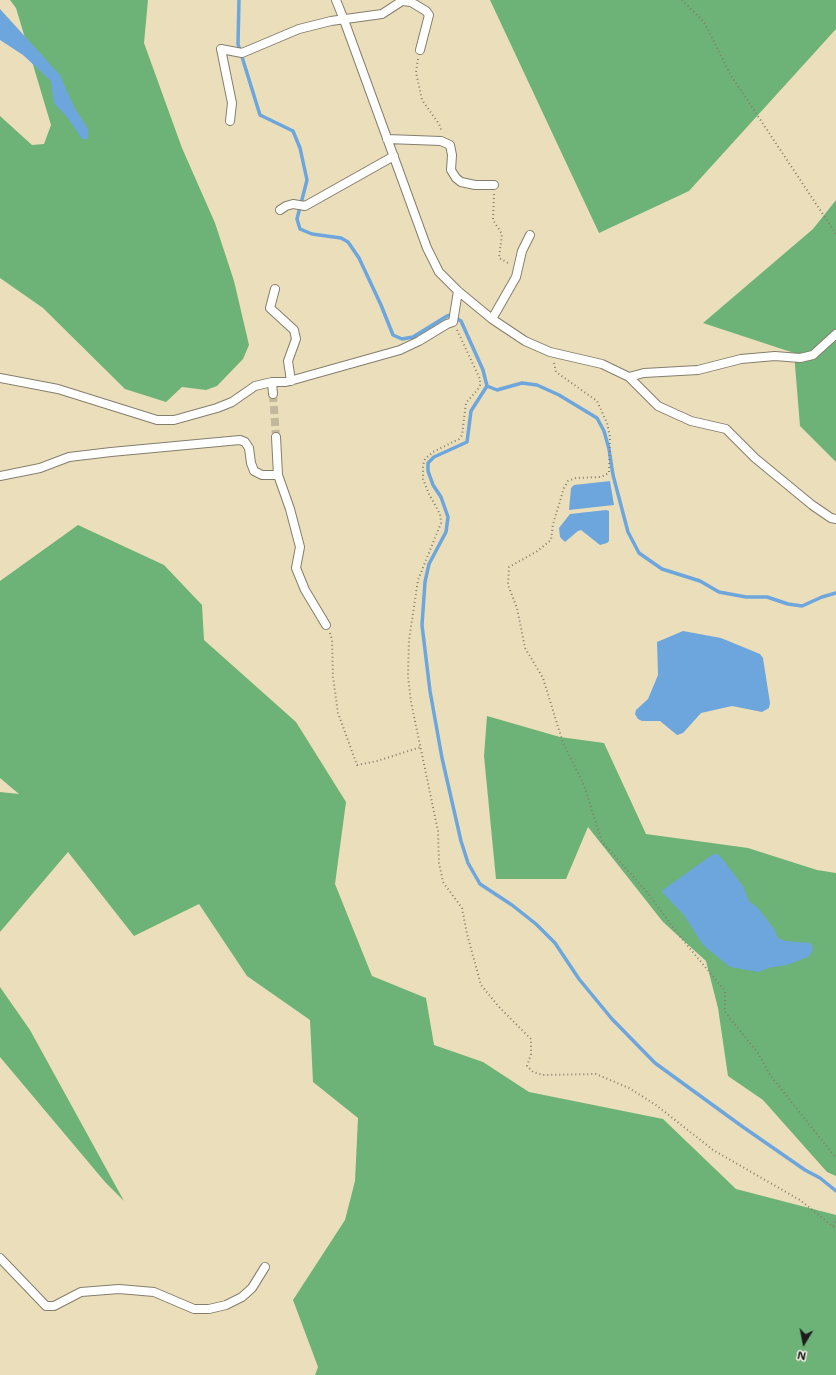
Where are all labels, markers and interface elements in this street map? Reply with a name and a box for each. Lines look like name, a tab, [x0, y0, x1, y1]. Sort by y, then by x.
north arrow	[784, 1323, 824, 1363]
text: N	[796, 1347, 807, 1363]

